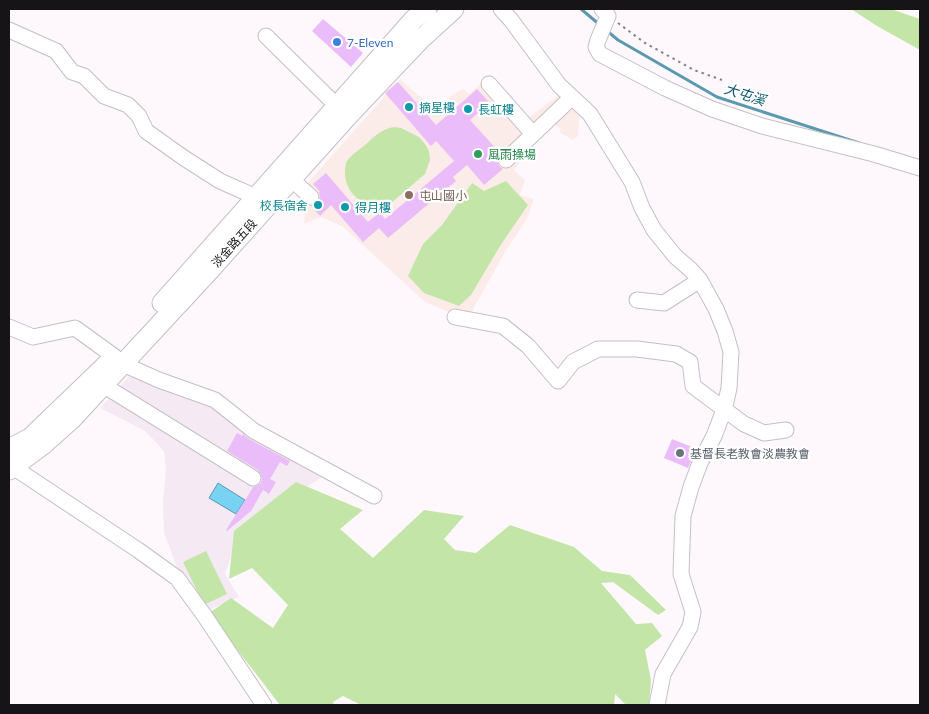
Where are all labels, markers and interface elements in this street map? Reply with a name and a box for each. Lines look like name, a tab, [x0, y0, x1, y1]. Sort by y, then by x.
place label: 7-Eleven	[347, 35, 393, 50]
marker: 7-Eleven	[331, 36, 343, 48]
water label: 大屯溪	[722, 79, 770, 109]
place label: 摘星樓	[419, 100, 455, 115]
marker: 摘星樓	[403, 101, 415, 113]
place label: 長虹樓	[478, 102, 514, 117]
marker: 長虹樓	[462, 103, 474, 115]
place label: 風雨操場	[488, 147, 536, 162]
marker: 風雨操場	[472, 148, 484, 160]
place label: 屯山國小	[419, 188, 467, 203]
marker: 屯山國小	[403, 189, 415, 201]
place label: 校長宿舍	[260, 198, 308, 213]
marker: 校長宿舍	[312, 199, 324, 211]
place label: 得月樓	[355, 200, 391, 215]
marker: 得月樓	[339, 201, 351, 213]
street label: 淡金路五段	[208, 216, 260, 270]
place label: 基督長老教會淡農教會	[690, 446, 810, 461]
marker: 基督長老教會淡農教會	[674, 447, 686, 459]

